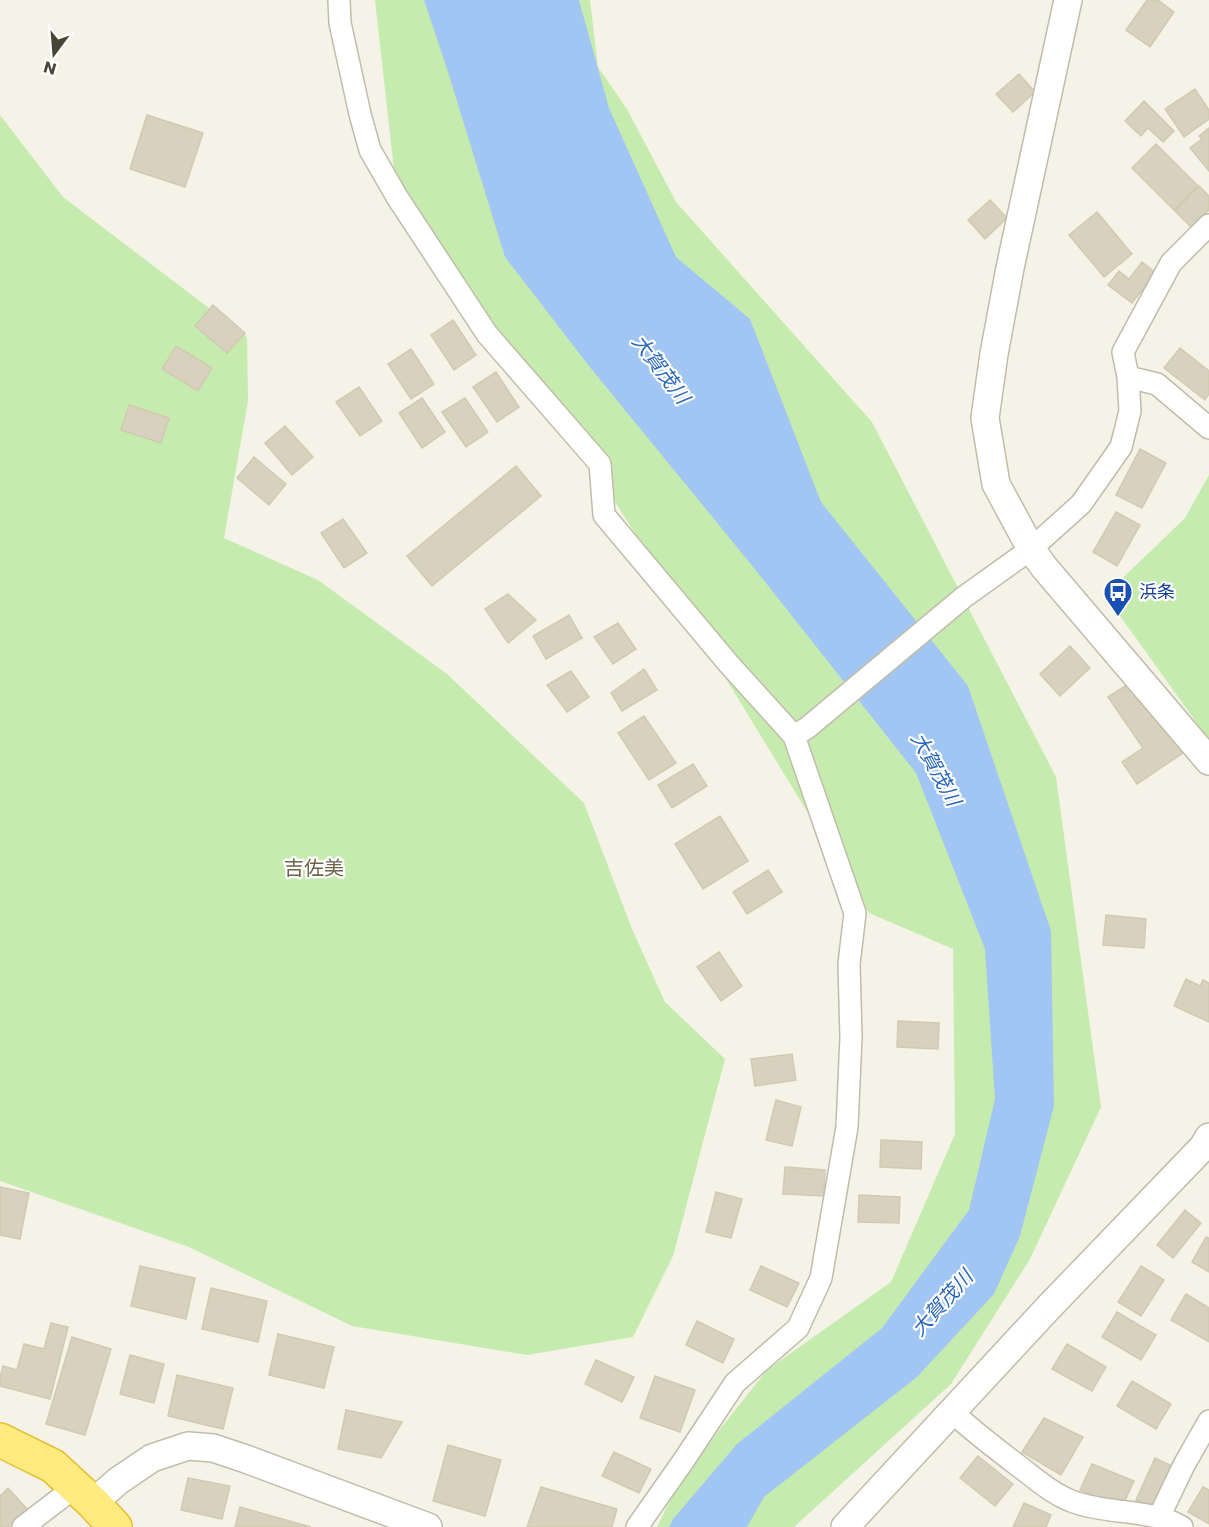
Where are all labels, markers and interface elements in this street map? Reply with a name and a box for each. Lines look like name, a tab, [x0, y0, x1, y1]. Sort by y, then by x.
north arrow	[24, 24, 84, 84]
text: N	[41, 55, 59, 81]
water label: 大賀茂川	[626, 329, 697, 411]
bus stop icon: 浜条	[1102, 576, 1134, 618]
place label: 浜条	[1139, 579, 1175, 604]
water label: 大賀茂川	[904, 727, 969, 813]
district label: 吉佐美	[284, 854, 344, 882]
water label: 大賀茂川	[905, 1262, 981, 1342]

